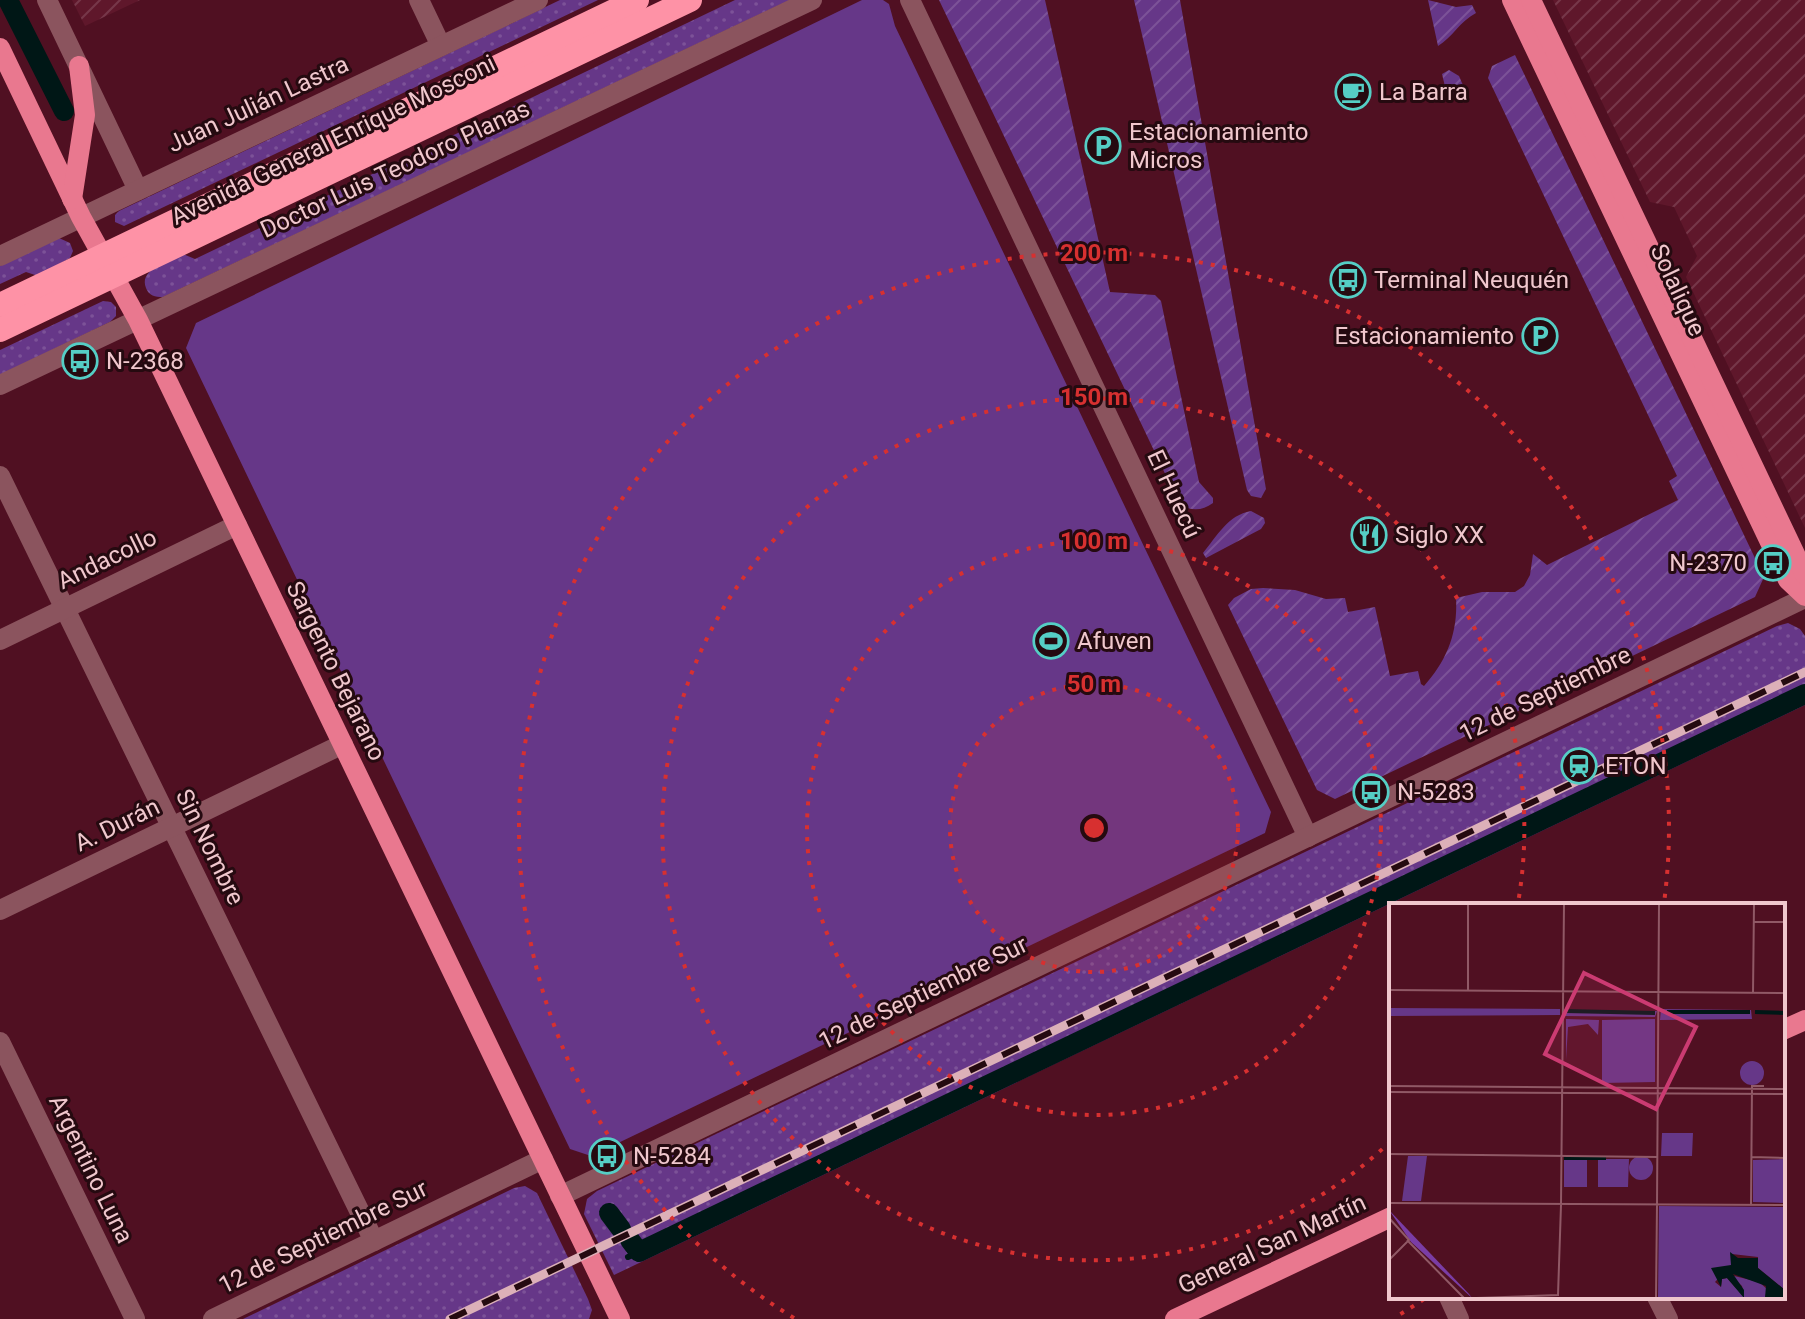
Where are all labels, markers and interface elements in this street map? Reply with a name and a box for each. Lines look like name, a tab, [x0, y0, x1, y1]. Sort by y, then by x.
street label: Avenida General Enrique Mosconi	[166, 49, 500, 231]
street label: Juan Julián Lastra	[163, 50, 353, 158]
cafe icon: La Barra	[1334, 73, 1372, 111]
place label: La Barra	[1379, 78, 1468, 106]
street label: Doctor Luis Teodoro Planas	[256, 94, 534, 244]
place label: Estacionamiento Micros	[1129, 118, 1309, 174]
parking icon: Estacionamiento Micros	[1084, 127, 1122, 165]
text: 200 m	[1060, 239, 1128, 267]
street label: Solalique	[1645, 240, 1711, 340]
bus stop icon: Terminal Neuquén	[1329, 261, 1367, 299]
place label: Terminal Neuquén	[1374, 266, 1569, 294]
parking icon: Estacionamiento	[1521, 317, 1559, 355]
place label: Estacionamiento	[1335, 322, 1514, 350]
bus stop icon: N-2368	[61, 342, 99, 380]
place label: N-2368	[106, 347, 184, 375]
text: 150 m	[1060, 383, 1128, 411]
street label: El Huecú	[1141, 445, 1207, 543]
restaurant icon: Siglo XX	[1350, 516, 1388, 554]
place label: Siglo XX	[1395, 521, 1484, 549]
street label: Andacollo	[53, 523, 161, 595]
text: 100 m	[1060, 527, 1128, 555]
bus stop icon: N-2370	[1754, 544, 1792, 582]
place label: N-2370	[1669, 549, 1747, 577]
street label: Sargento Bejarano	[280, 577, 392, 765]
sports icon: Afuven	[1032, 622, 1070, 660]
place label: Afuven	[1077, 627, 1152, 655]
street label: 12 de Septiembre	[1455, 640, 1635, 748]
text: 50 m	[1067, 670, 1121, 698]
station icon: ETON	[1560, 747, 1598, 785]
place label: ETON	[1605, 752, 1667, 780]
bus stop icon: N-5283	[1352, 773, 1390, 811]
place label: N-5283	[1397, 778, 1475, 806]
street label: Sin Nombre	[170, 785, 250, 909]
street label: A. Durán	[70, 792, 164, 858]
centre of rings	[1080, 814, 1108, 842]
inset map	[1389, 903, 1785, 1299]
street label: 12 de Septiembre Sur	[814, 930, 1032, 1056]
street label: Argentino Luna	[43, 1090, 139, 1248]
bus stop icon: N-5284	[588, 1137, 626, 1175]
place label: N-5284	[633, 1142, 711, 1170]
street label: 12 de Septiembre Sur	[214, 1174, 432, 1300]
street label: General San Martín	[1174, 1188, 1370, 1300]

